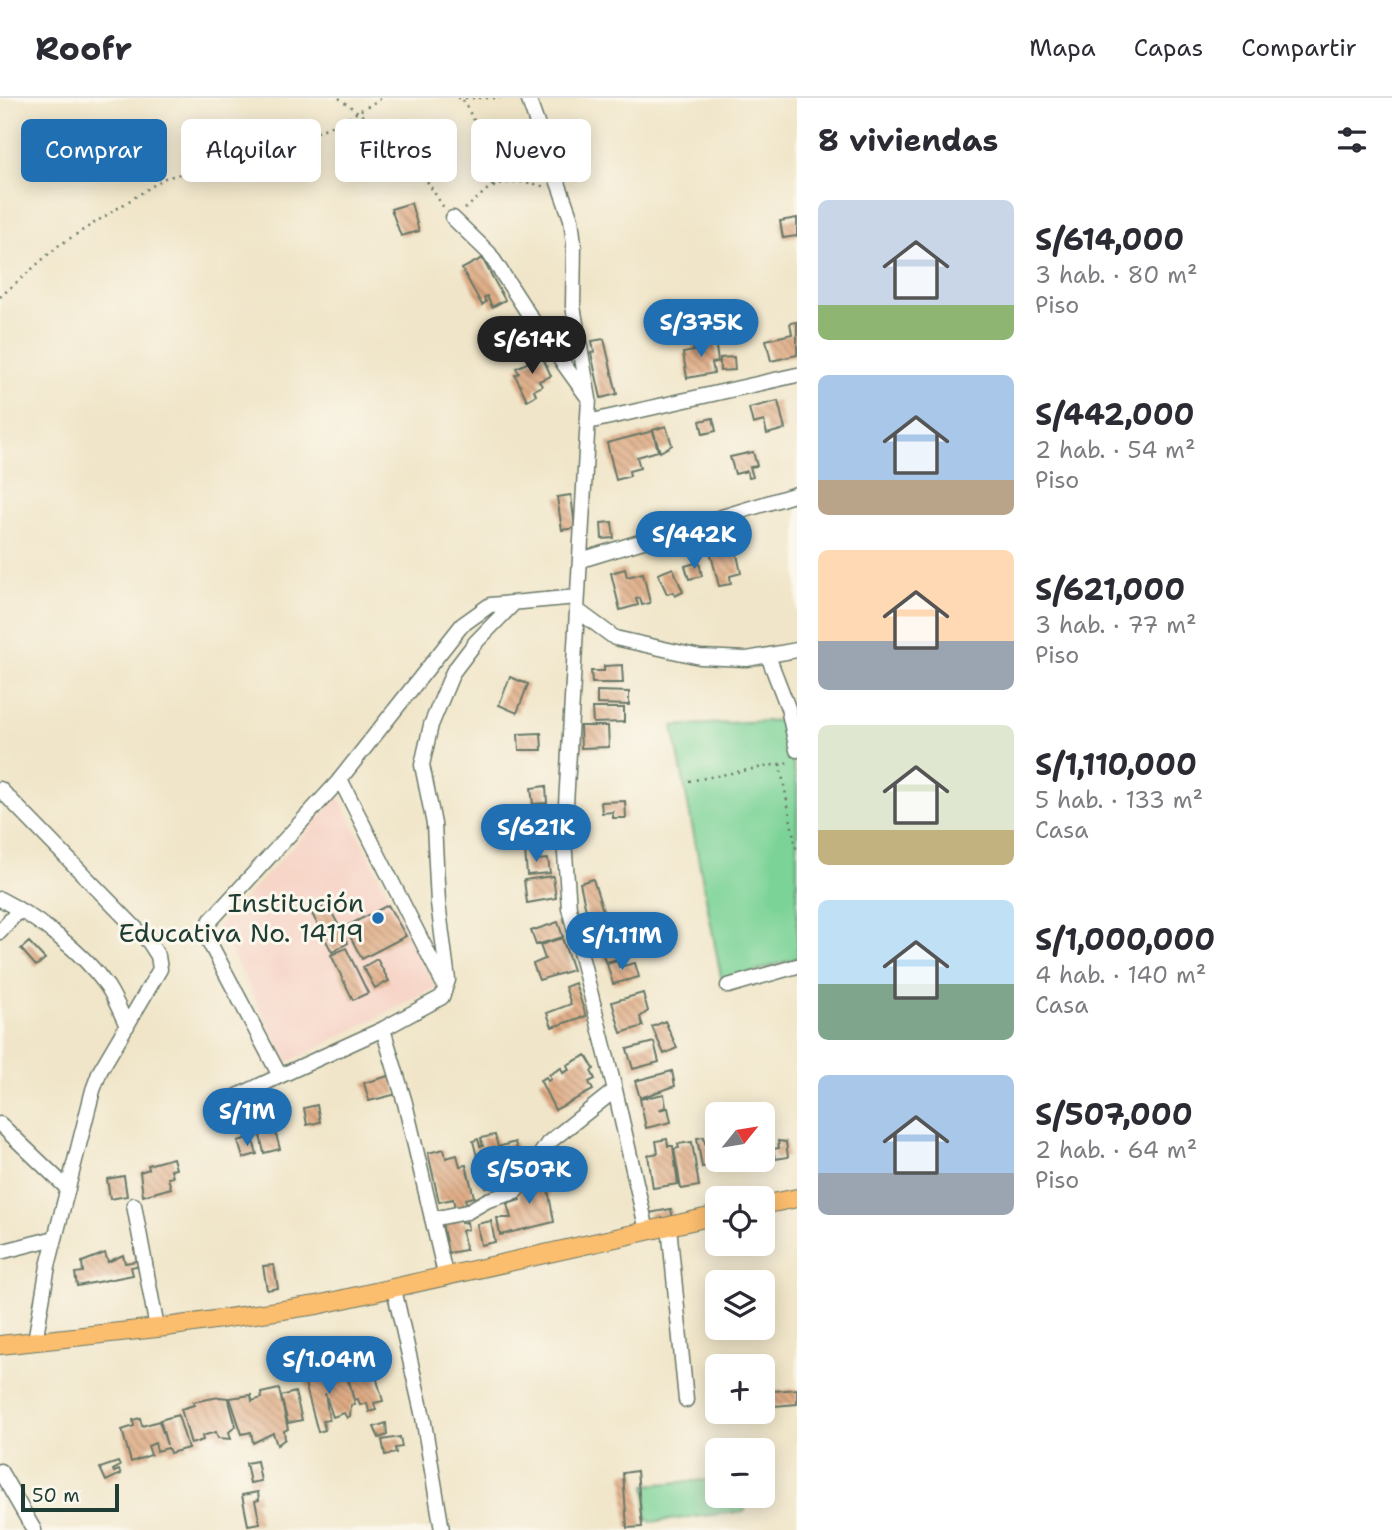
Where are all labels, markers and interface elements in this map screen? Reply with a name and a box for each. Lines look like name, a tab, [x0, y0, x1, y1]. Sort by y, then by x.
text: Roofr	[35, 26, 132, 71]
text: Mapa	[1029, 32, 1096, 64]
text: Capas	[1134, 32, 1203, 64]
text: Compartir	[1241, 32, 1357, 64]
chip: Comprar	[21, 119, 167, 182]
chip: Alquilar	[181, 119, 321, 182]
chip: Filtros	[335, 119, 457, 182]
chip: Nuevo	[471, 119, 591, 182]
text: 8 viviendas	[818, 120, 998, 161]
icon: filters	[1333, 121, 1371, 159]
text: S/614,000	[1035, 219, 1184, 260]
icon: home	[874, 228, 958, 312]
text: 3 hab. · 80 m²	[1035, 260, 1198, 290]
text: Piso	[1035, 290, 1079, 320]
pin: S/375K	[644, 300, 758, 359]
text: S/375K	[659, 307, 743, 337]
pin: S/614K	[475, 316, 589, 376]
text: S/614K	[493, 324, 571, 354]
text: S/442,000	[1035, 394, 1195, 435]
icon: home	[874, 403, 958, 487]
text: 2 hab. · 54 m²	[1035, 435, 1195, 465]
text: Piso	[1035, 465, 1079, 495]
pin: S/442K	[637, 512, 751, 571]
text: S/442K	[652, 519, 736, 549]
text: S/621,000	[1035, 569, 1185, 610]
icon: home	[874, 578, 958, 662]
text: 3 hab. · 77 m²	[1035, 610, 1197, 640]
text: Piso	[1035, 640, 1079, 670]
text: S/1,110,000	[1035, 744, 1197, 785]
icon: home	[874, 753, 958, 837]
text: 5 hab. · 133 m²	[1035, 785, 1203, 815]
pin: S/621K	[479, 804, 593, 864]
text: S/621K	[497, 812, 575, 842]
text: Casa	[1035, 815, 1088, 845]
place label: Institución Educativa No. 14119	[119, 885, 364, 950]
marker: Institución Educativa No. 14119	[370, 910, 386, 926]
pin: S/1.11M	[557, 912, 687, 972]
text: S/1,000,000	[1035, 919, 1215, 960]
text: S/1.11M	[582, 920, 662, 950]
icon: home	[874, 928, 958, 1012]
text: 4 hab. · 140 m²	[1035, 960, 1206, 990]
text: Casa	[1035, 990, 1088, 1020]
pin: S/1M	[206, 1088, 288, 1148]
text: S/507,000	[1035, 1094, 1193, 1135]
text: S/1M	[219, 1096, 275, 1126]
north arrow	[705, 1102, 775, 1172]
map controls	[705, 1102, 775, 1508]
icon: home	[874, 1103, 958, 1187]
text: 2 hab. · 64 m²	[1035, 1135, 1197, 1165]
pin: S/507K	[472, 1146, 586, 1206]
text: S/507K	[487, 1154, 571, 1184]
text: Piso	[1035, 1165, 1079, 1195]
button: locate	[705, 1186, 775, 1256]
button: layers	[705, 1270, 775, 1340]
pin: S/1.04M	[264, 1336, 394, 1396]
text: S/1.04M	[282, 1344, 376, 1374]
button: +	[705, 1354, 775, 1424]
button: −	[705, 1438, 775, 1508]
scale bar	[21, 1481, 119, 1513]
text: 50 m	[32, 1483, 80, 1508]

